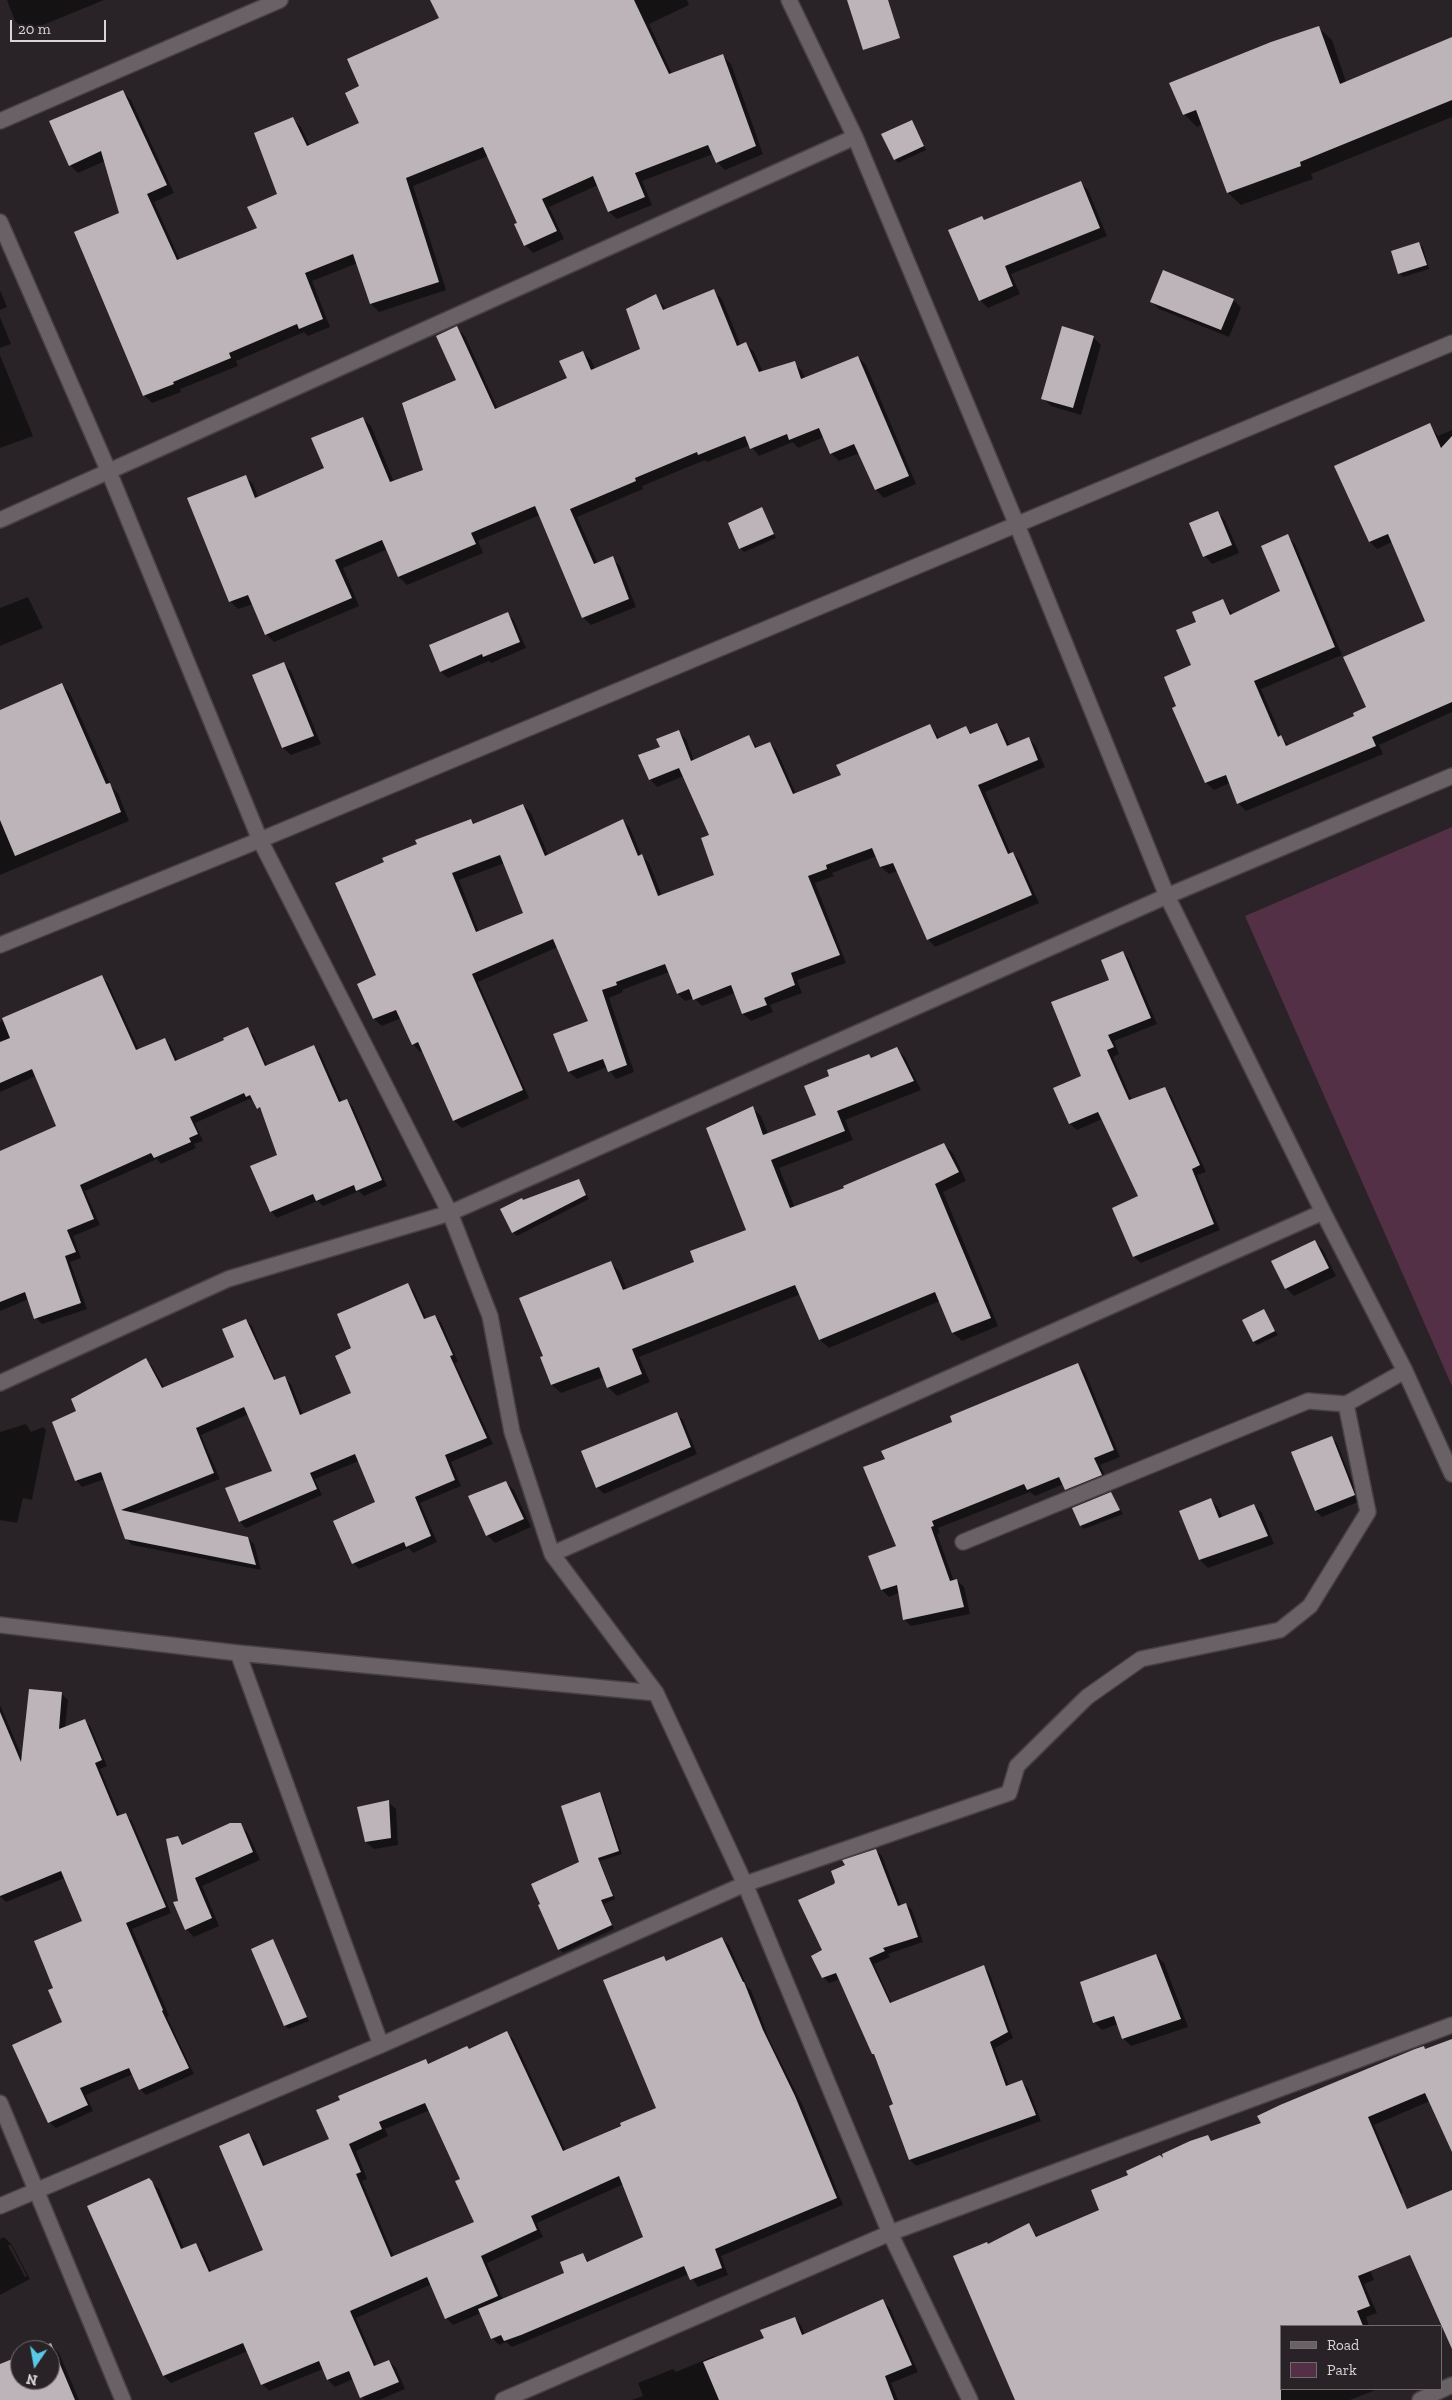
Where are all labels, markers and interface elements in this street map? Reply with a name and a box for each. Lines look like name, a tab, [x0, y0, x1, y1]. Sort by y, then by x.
scale bar	[12, 10, 109, 42]
text: 20 m	[18, 20, 51, 38]
legend	[1280, 2325, 1442, 2390]
text: Road	[1327, 2336, 1359, 2354]
north arrow	[10, 2340, 60, 2390]
text: Park	[1327, 2361, 1357, 2379]
text: N	[25, 2370, 39, 2389]

